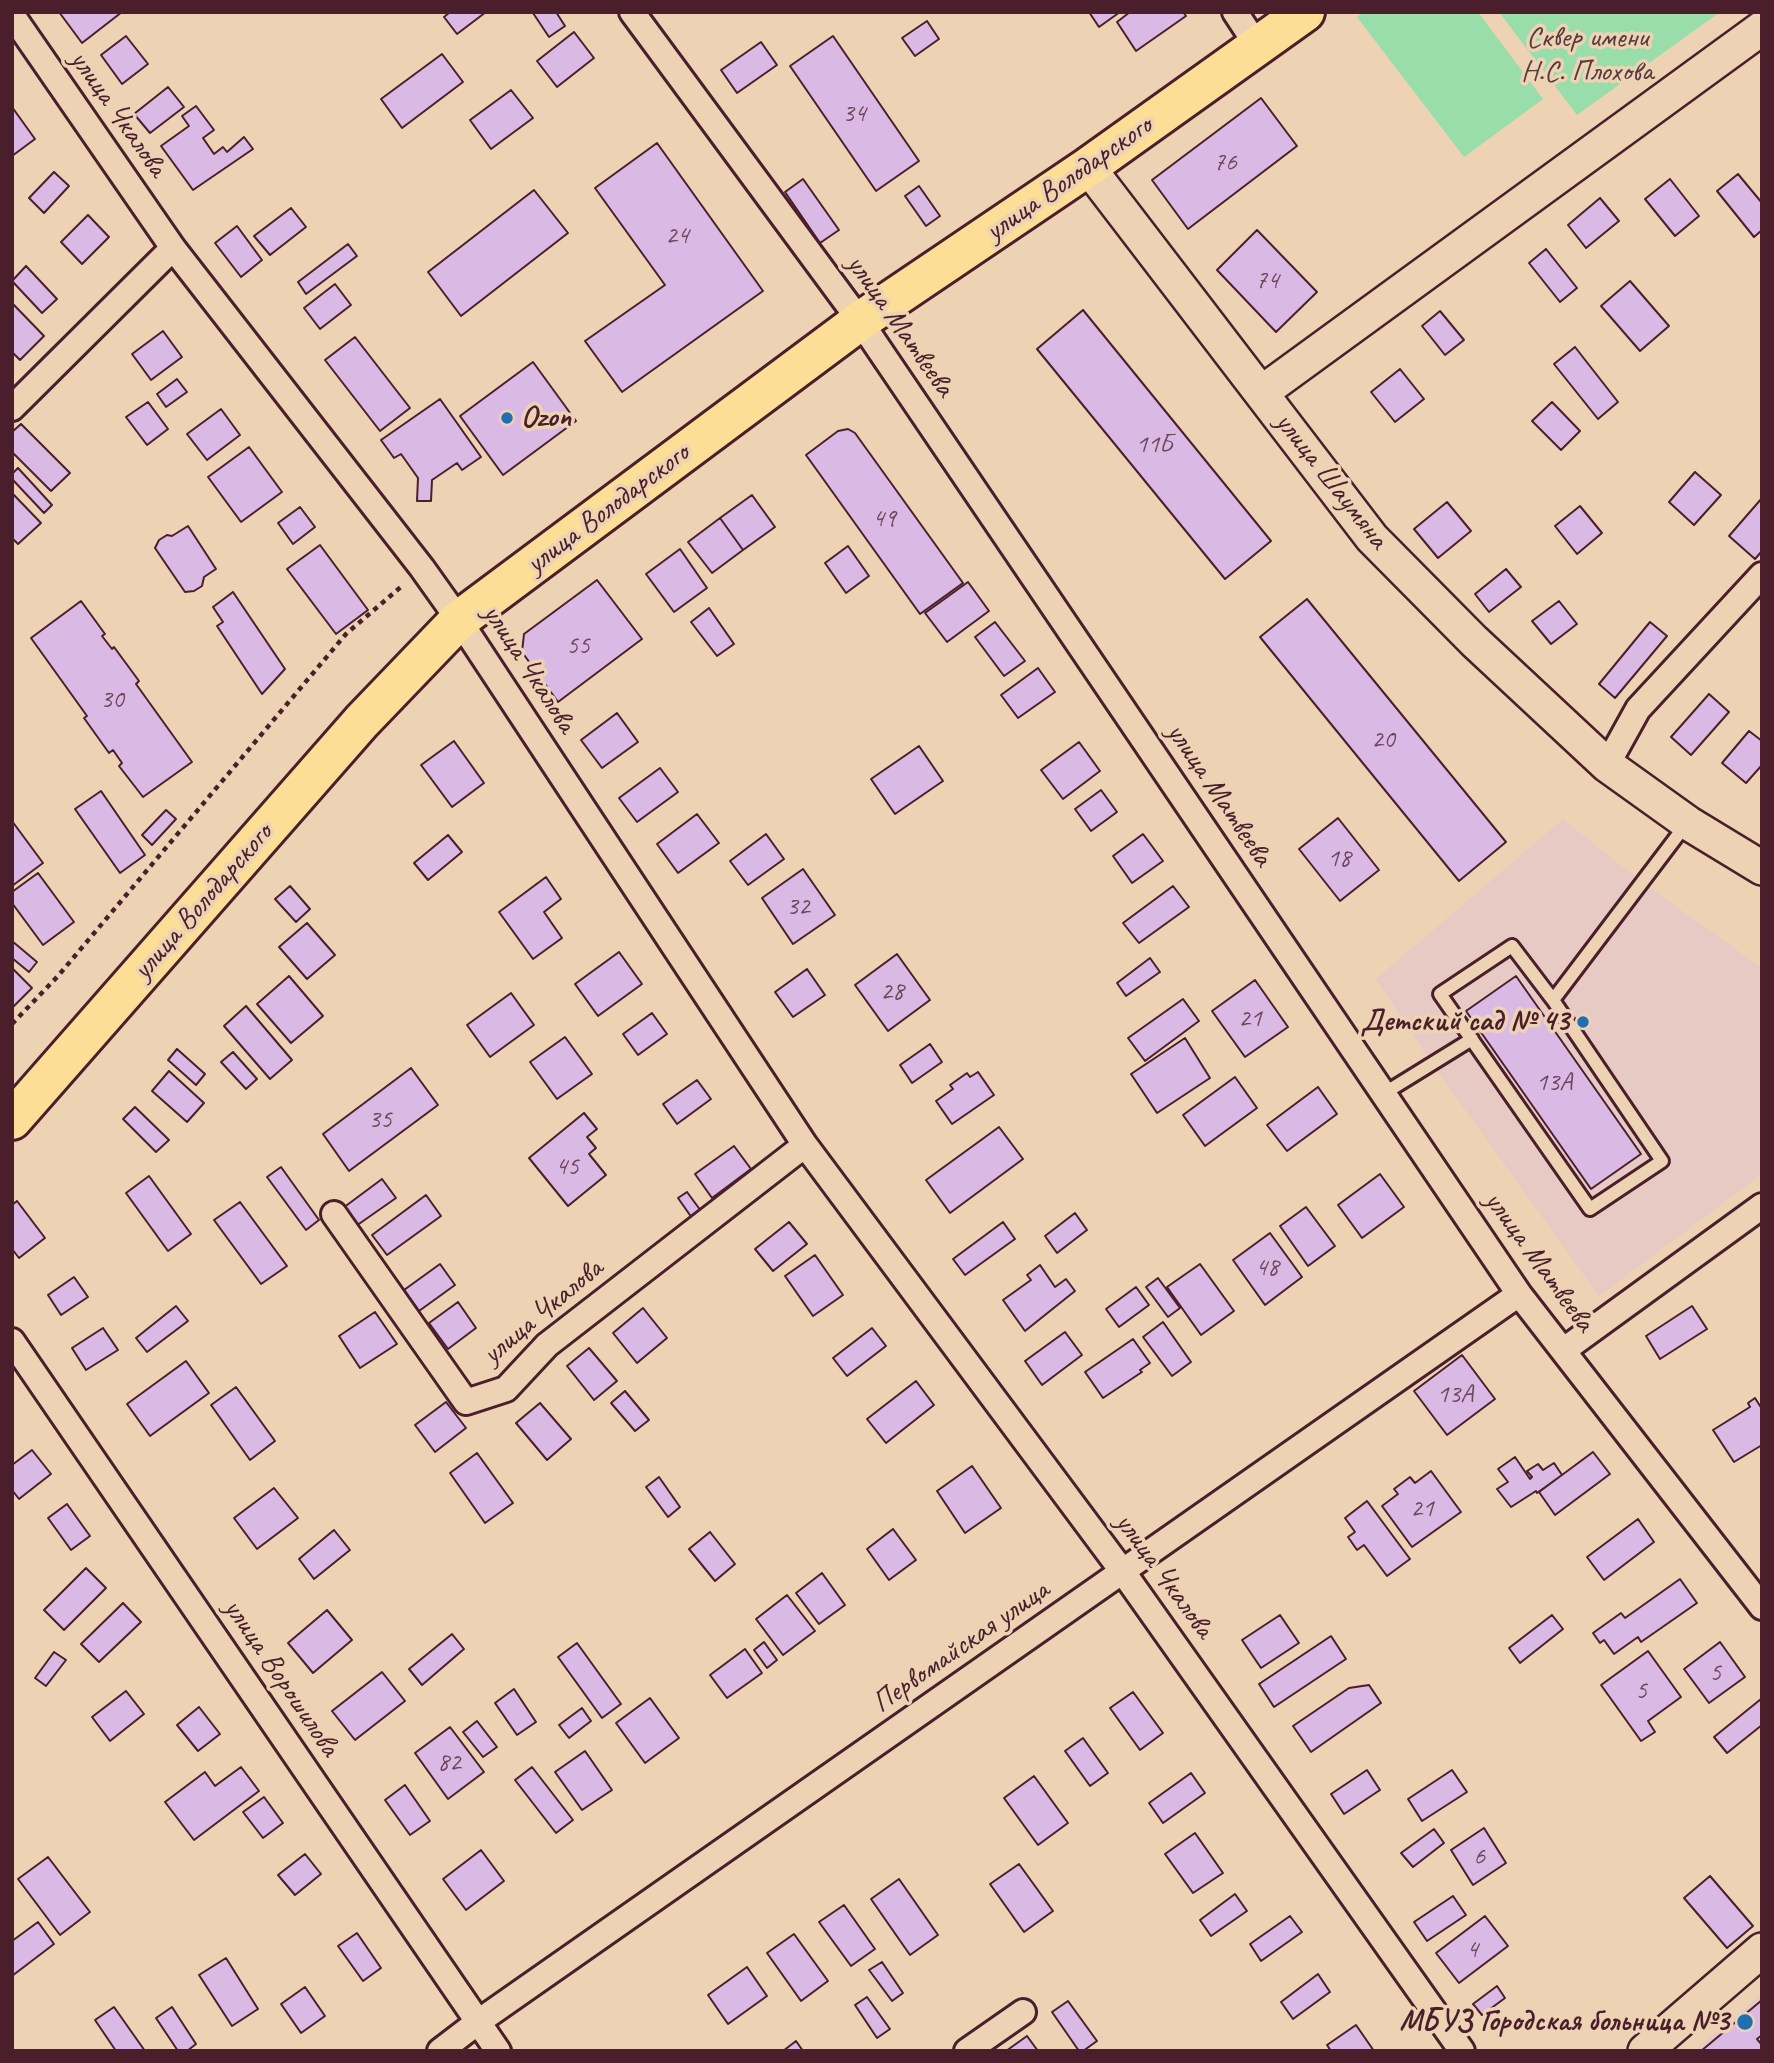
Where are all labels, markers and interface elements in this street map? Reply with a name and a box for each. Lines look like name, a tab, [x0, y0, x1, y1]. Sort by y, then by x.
park label: Сквер имени Н.С. Плохова	[1521, 20, 1653, 90]
street label: улица Чкалова	[61, 44, 175, 184]
house number: 34	[842, 98, 866, 130]
street label: улица Володарского	[979, 108, 1159, 250]
house number: 76	[1213, 147, 1237, 179]
house number: 24	[665, 220, 689, 252]
street label: улица Матвеева	[838, 248, 962, 404]
house number: 74	[1255, 265, 1279, 297]
place label: Ozon	[521, 400, 571, 436]
street label: улица Шаумяна	[1266, 405, 1396, 557]
marker: Ozon	[499, 410, 515, 426]
house number: 11Б	[1136, 429, 1172, 461]
street label: улица Володарского	[519, 436, 697, 582]
house number: 49	[872, 503, 896, 535]
street label: улица Чкалова	[474, 598, 584, 740]
house number: 55	[566, 630, 590, 662]
house number: 30	[100, 684, 124, 716]
street label: улица Матвеева	[1158, 716, 1280, 874]
house number: 20	[1371, 724, 1395, 756]
street label: улица Володарского	[125, 816, 281, 988]
house number: 18	[1327, 843, 1351, 875]
house number: 32	[786, 891, 810, 923]
house number: 28	[880, 976, 904, 1008]
house number: 21	[1238, 1003, 1262, 1035]
place label: Детский сад № 43	[1360, 1004, 1569, 1040]
marker: Детский сад № 43	[1575, 1014, 1591, 1030]
house number: 13А	[1536, 1067, 1572, 1099]
house number: 35	[368, 1104, 392, 1136]
house number: 45	[555, 1151, 579, 1183]
street label: улица Матвеева	[1476, 1185, 1602, 1339]
street label: улица Чкалова	[475, 1251, 611, 1373]
house number: 48	[1255, 1252, 1279, 1284]
house number: 13А	[1437, 1379, 1473, 1411]
house number: 21	[1410, 1493, 1434, 1525]
street label: улица Чкалова	[1106, 1506, 1222, 1646]
street label: Первомайская улица	[866, 1573, 1056, 1721]
street label: улица Ворошилова	[215, 1592, 347, 1764]
house number: 5	[1709, 1657, 1721, 1689]
house number: 5	[1635, 1675, 1647, 1707]
house number: 82	[437, 1747, 461, 1779]
house number: 6	[1473, 1841, 1485, 1873]
house number: 4	[1466, 1934, 1478, 1966]
place label: МБУЗ Городская больница №3	[1400, 2004, 1729, 2040]
marker: МБУЗ Городская больница №3	[1735, 2012, 1755, 2032]

